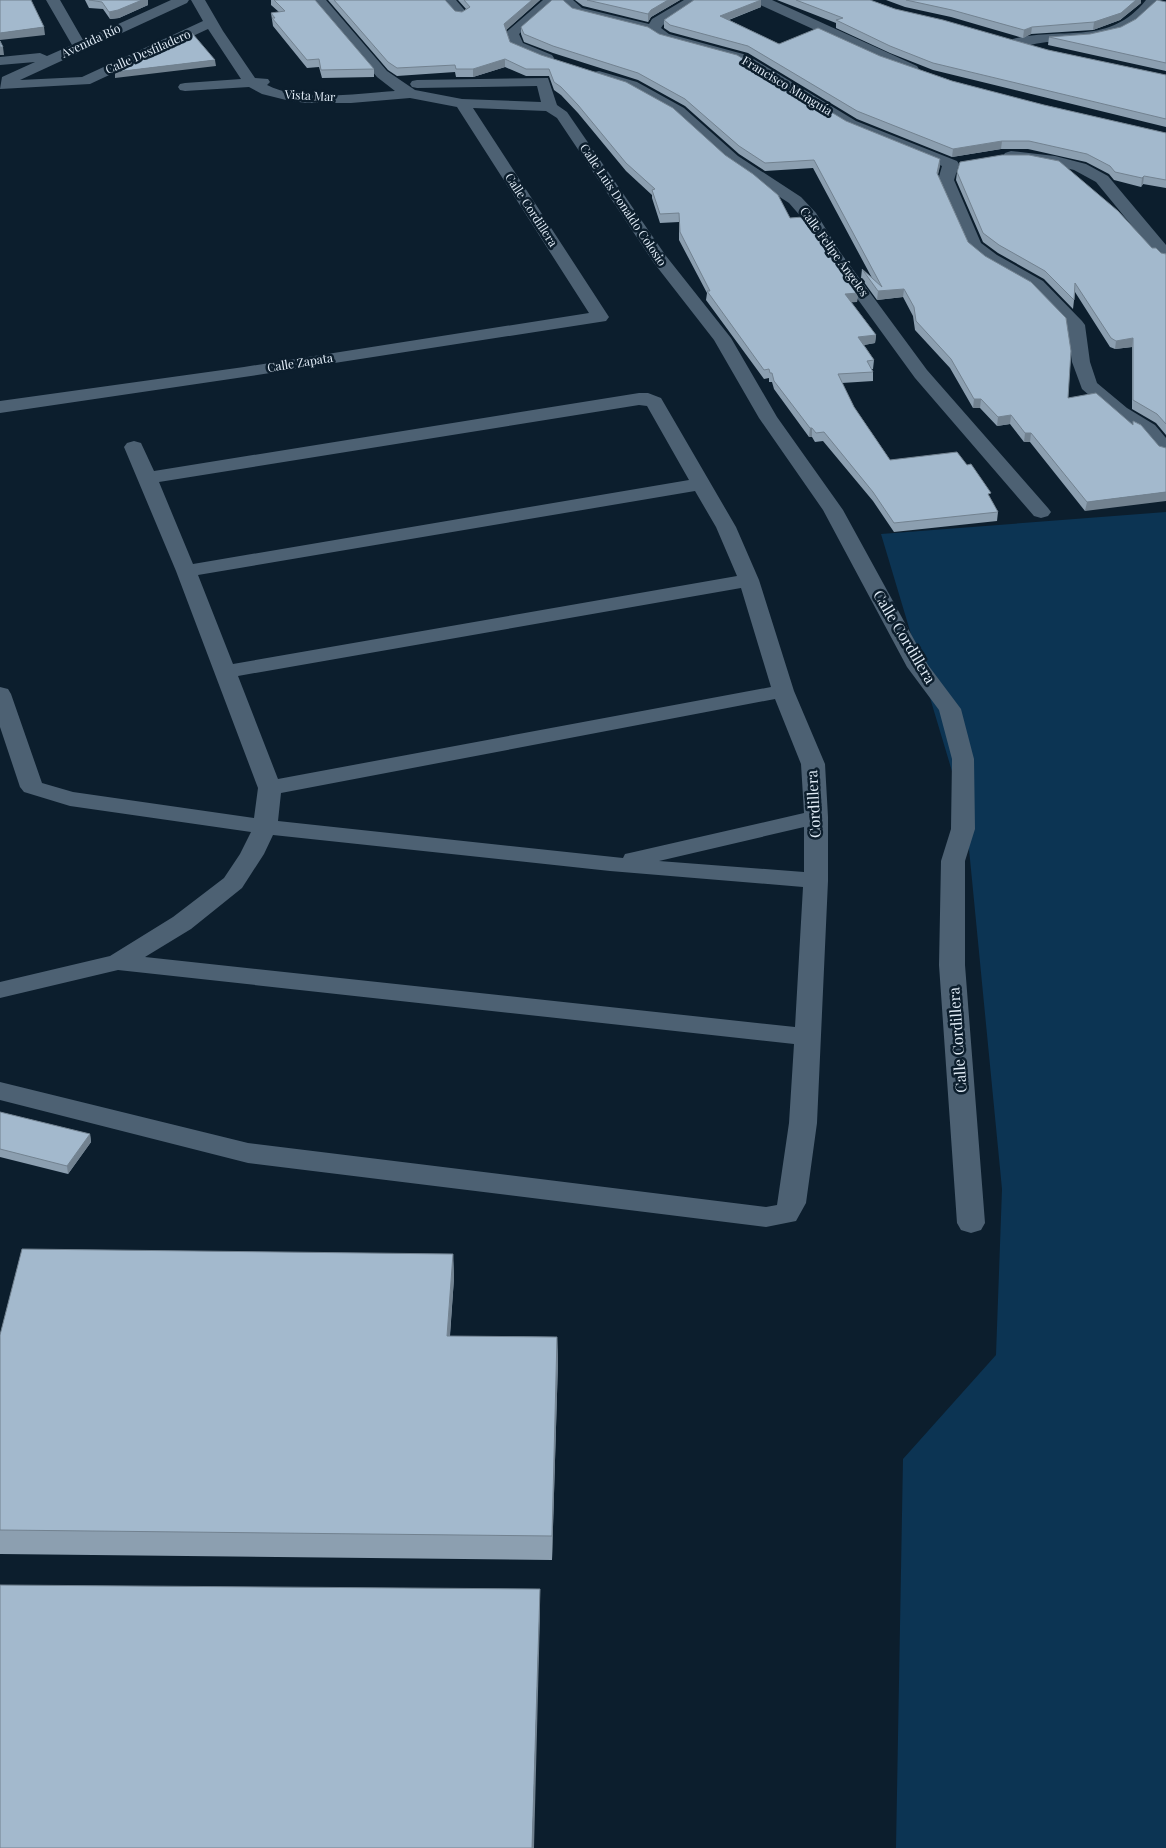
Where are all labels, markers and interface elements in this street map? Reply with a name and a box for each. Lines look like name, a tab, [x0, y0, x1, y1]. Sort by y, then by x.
street label: Avenida Río	[57, 19, 123, 61]
street label: Calle Desfiladero	[102, 25, 193, 77]
street label: Francisco Munguía	[739, 52, 836, 118]
street label: Vista Mar	[283, 86, 337, 104]
street label: Calle Luis Donaldo Colosio	[577, 140, 671, 269]
street label: Calle Cordillera	[502, 170, 562, 249]
street label: Calle Felipe Ángeles	[797, 203, 873, 299]
street label: Calle Zapata	[266, 349, 334, 375]
street label: Calle Cordillera	[869, 586, 941, 687]
street label: Cordillera	[801, 769, 825, 839]
street label: Calle Cordillera	[943, 986, 971, 1094]

